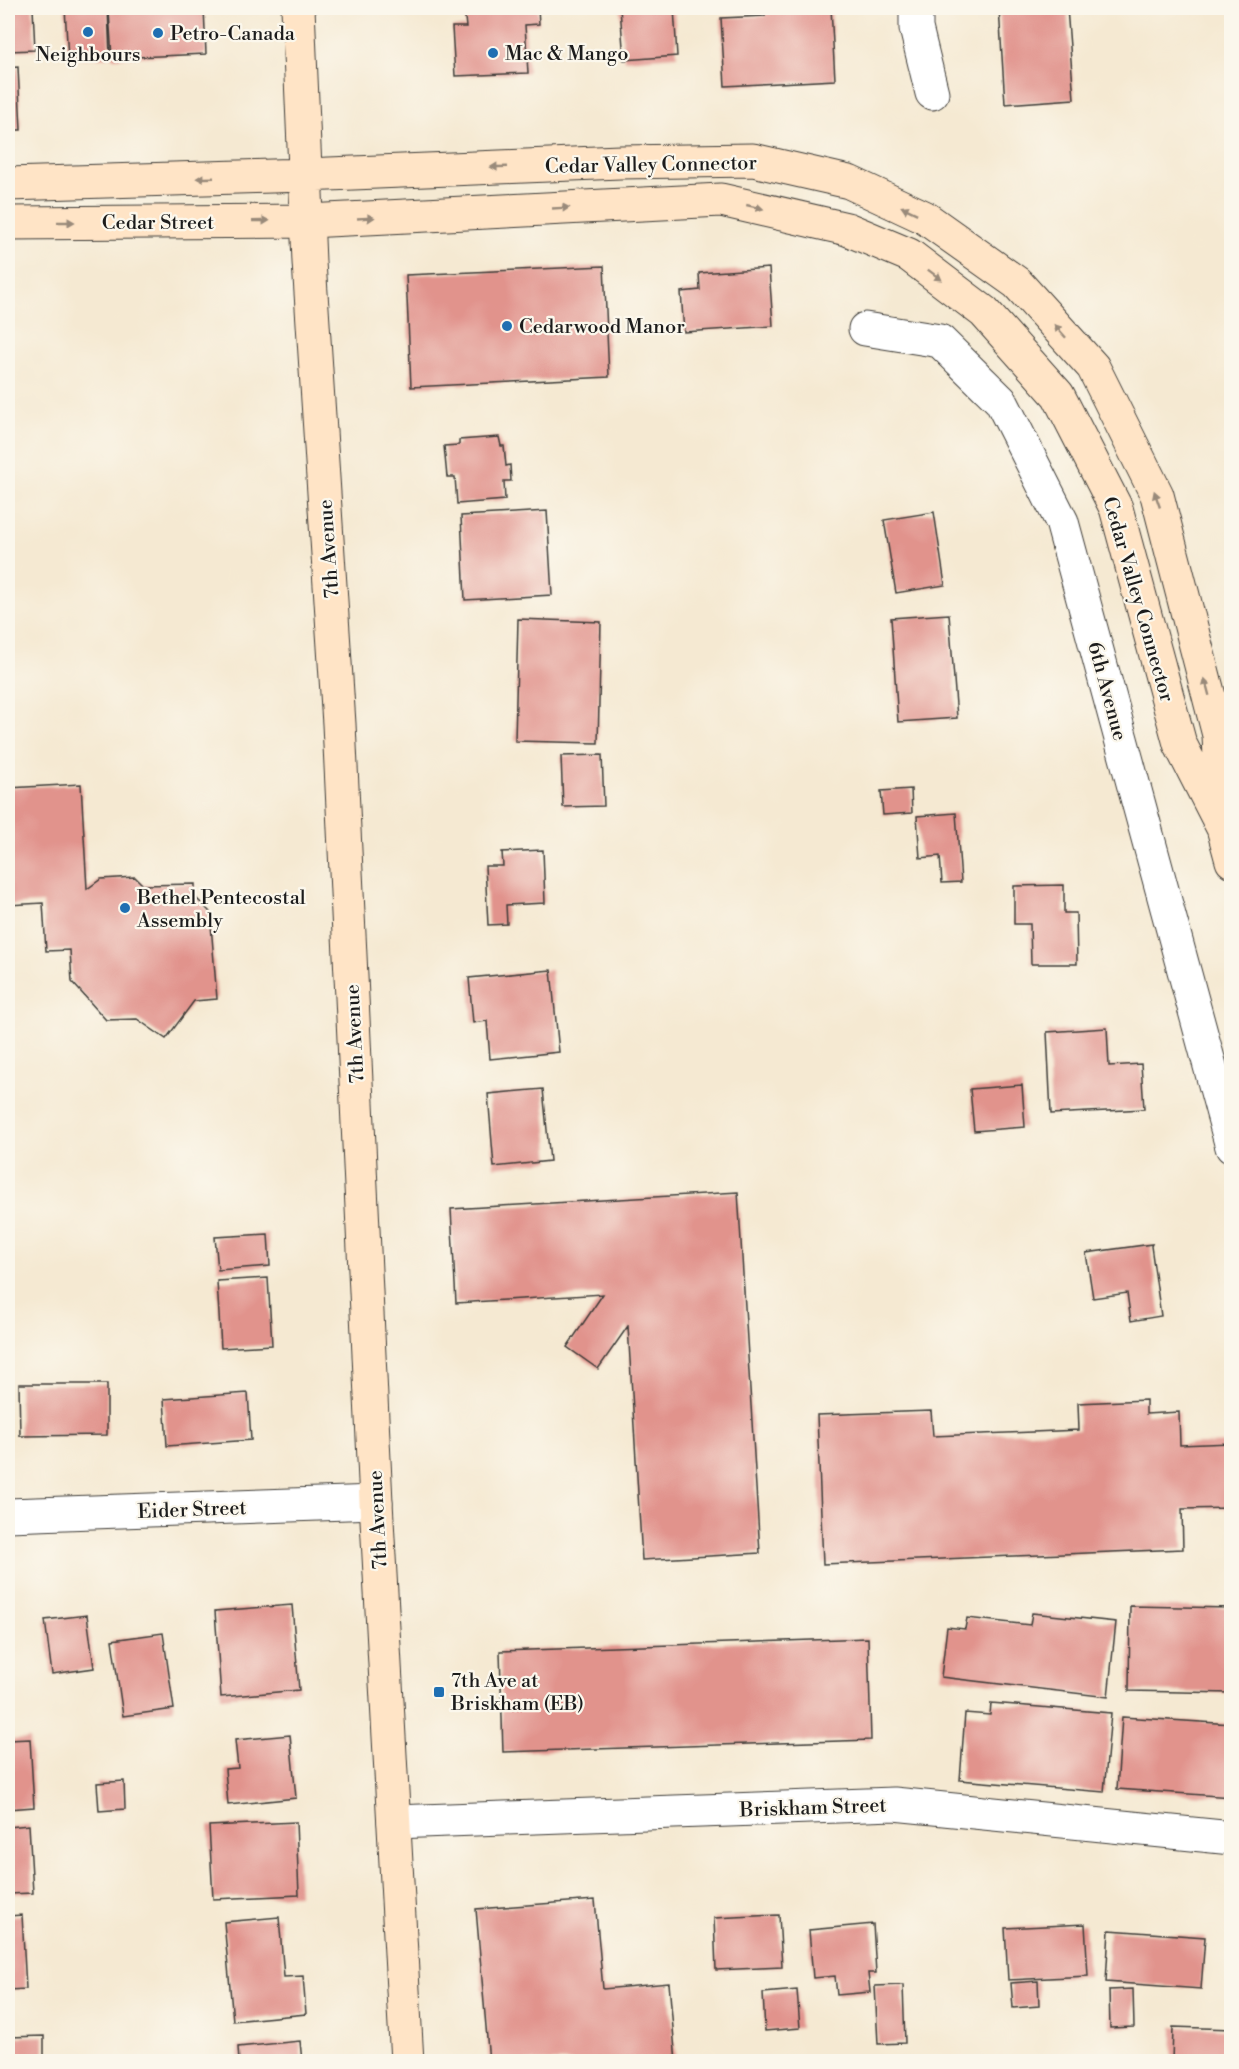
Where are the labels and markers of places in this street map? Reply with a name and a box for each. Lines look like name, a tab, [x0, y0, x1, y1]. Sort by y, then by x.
place label: Petro-Canada	[170, 22, 296, 47]
marker: Neighbours	[81, 25, 95, 39]
marker: Petro-Canada	[151, 26, 165, 40]
place label: Mac & Mango	[505, 42, 628, 67]
place label: Neighbours	[35, 43, 141, 68]
marker: Mac & Mango	[486, 46, 500, 60]
place label: Cedarwood Manor	[519, 315, 685, 340]
marker: Cedarwood Manor	[500, 319, 514, 333]
place label: Bethel Pentecostal Assembly	[136, 886, 306, 934]
marker: Bethel Pentecostal Assembly	[118, 901, 132, 915]
place label: 7th Ave at Briskham (EB)	[450, 1669, 584, 1717]
marker: 7th Ave at Briskham (EB)	[432, 1685, 446, 1699]

